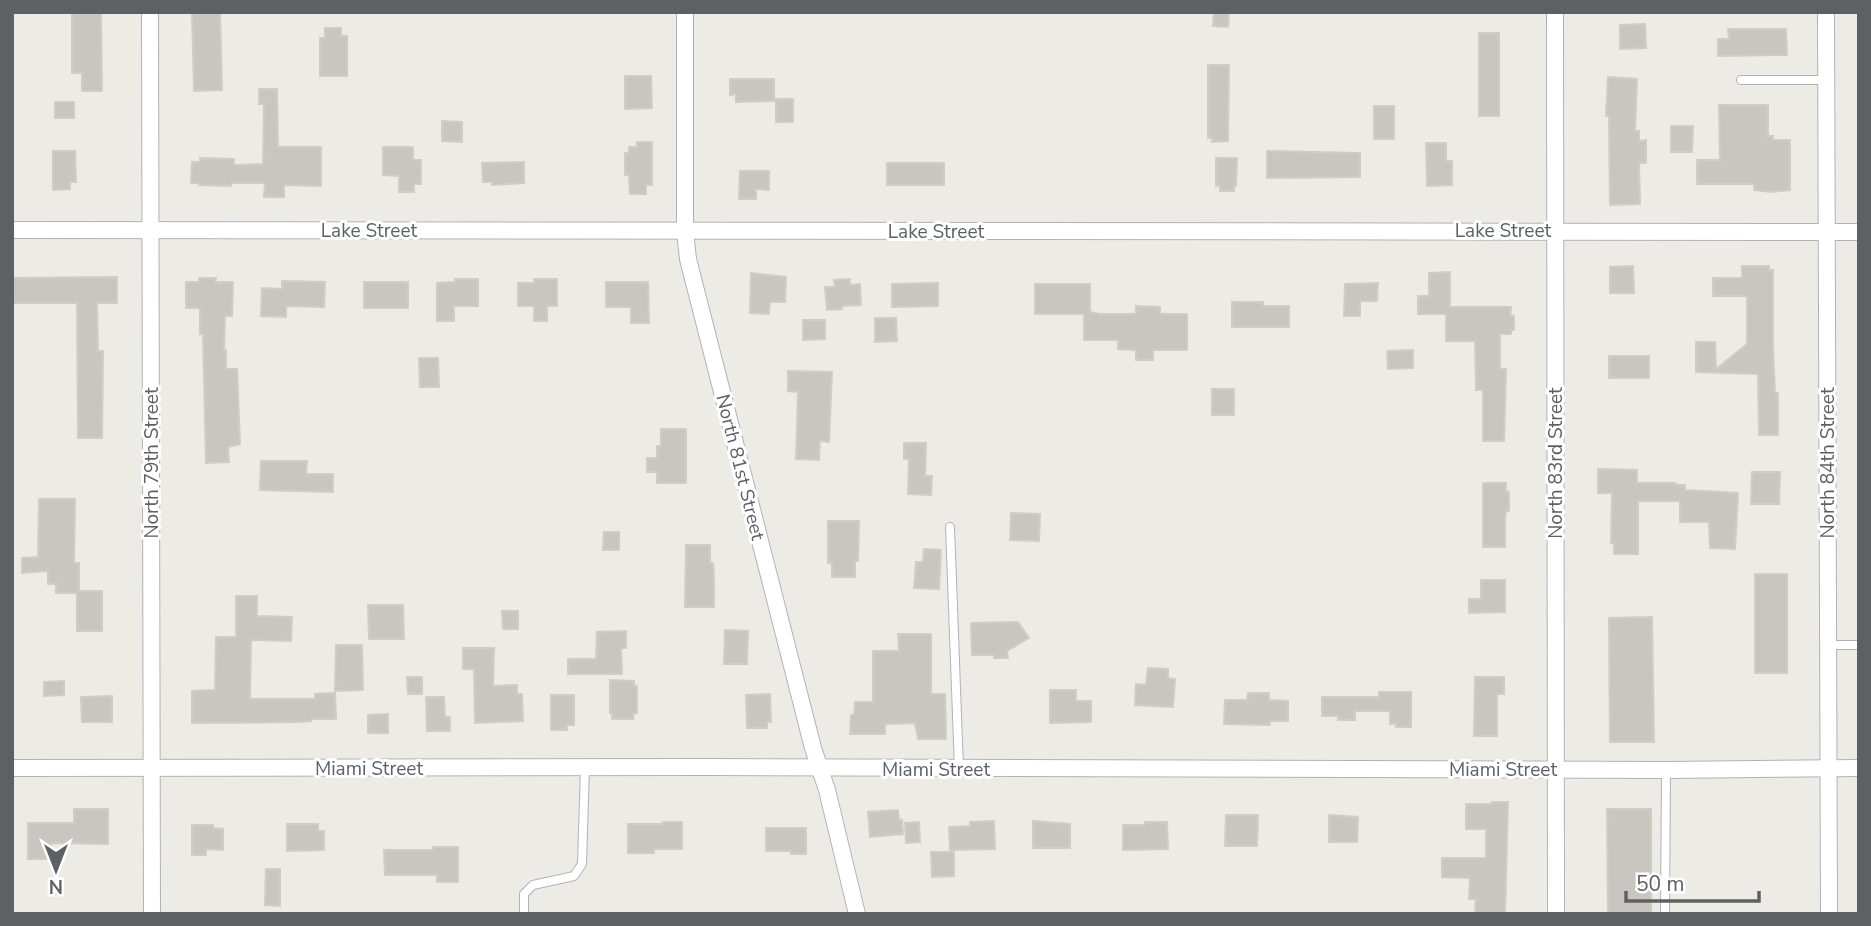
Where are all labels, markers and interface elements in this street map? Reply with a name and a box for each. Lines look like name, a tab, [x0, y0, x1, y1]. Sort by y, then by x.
street label: Lake Street	[321, 218, 418, 244]
street label: Lake Street	[1455, 218, 1552, 244]
street label: Lake Street	[888, 219, 985, 245]
street label: North 79th Street	[139, 387, 165, 539]
street label: North 83rd Street	[1543, 387, 1569, 539]
street label: North 84th Street	[1815, 387, 1841, 539]
street label: North 81st Street	[709, 392, 771, 543]
street label: Miami Street	[315, 756, 423, 782]
street label: Miami Street	[882, 757, 990, 783]
street label: Miami Street	[1449, 757, 1557, 783]
north arrow	[21, 835, 91, 905]
scale bar	[1626, 860, 1759, 904]
text: 50 m	[1636, 870, 1685, 898]
text: N	[49, 873, 63, 899]

